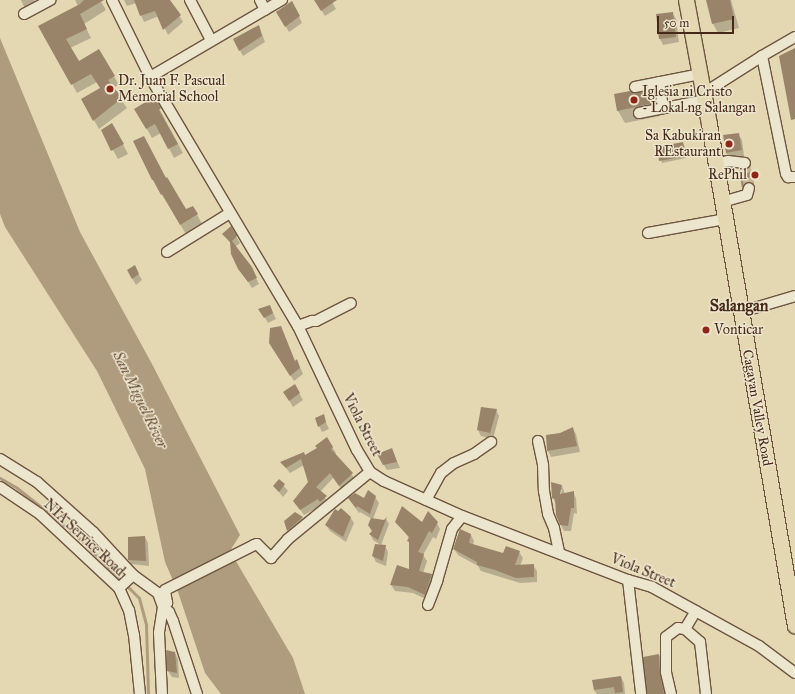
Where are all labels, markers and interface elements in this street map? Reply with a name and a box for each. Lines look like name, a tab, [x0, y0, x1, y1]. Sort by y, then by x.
scale bar	[659, 8, 736, 34]
text: 50 m	[664, 16, 689, 30]
place label: Dr. Juan F. Pascual Memorial School	[118, 73, 225, 106]
marker: Dr. Juan F. Pascual Memorial School	[105, 84, 115, 94]
place label: Iglesia ni Cristo - Lokal ng Salangan	[642, 84, 756, 116]
marker: Iglesia ni Cristo - Lokal ng Salangan	[629, 95, 639, 105]
place label: Sa Kabukiran REstaurant	[645, 128, 721, 160]
marker: Sa Kabukiran REstaurant	[724, 139, 734, 149]
place label: RePhil	[708, 167, 747, 183]
marker: RePhil	[750, 170, 760, 180]
district label: Salangan	[710, 296, 768, 316]
place label: Vonticar	[714, 322, 763, 338]
marker: Vonticar	[701, 325, 711, 335]
water label: San Miguel River	[109, 348, 171, 452]
street label: Cagayan Valley Road	[738, 348, 776, 468]
street label: Viola Street	[339, 391, 385, 459]
street label: NIA Service Road	[40, 496, 128, 580]
street label: Viola Street	[608, 550, 678, 592]

